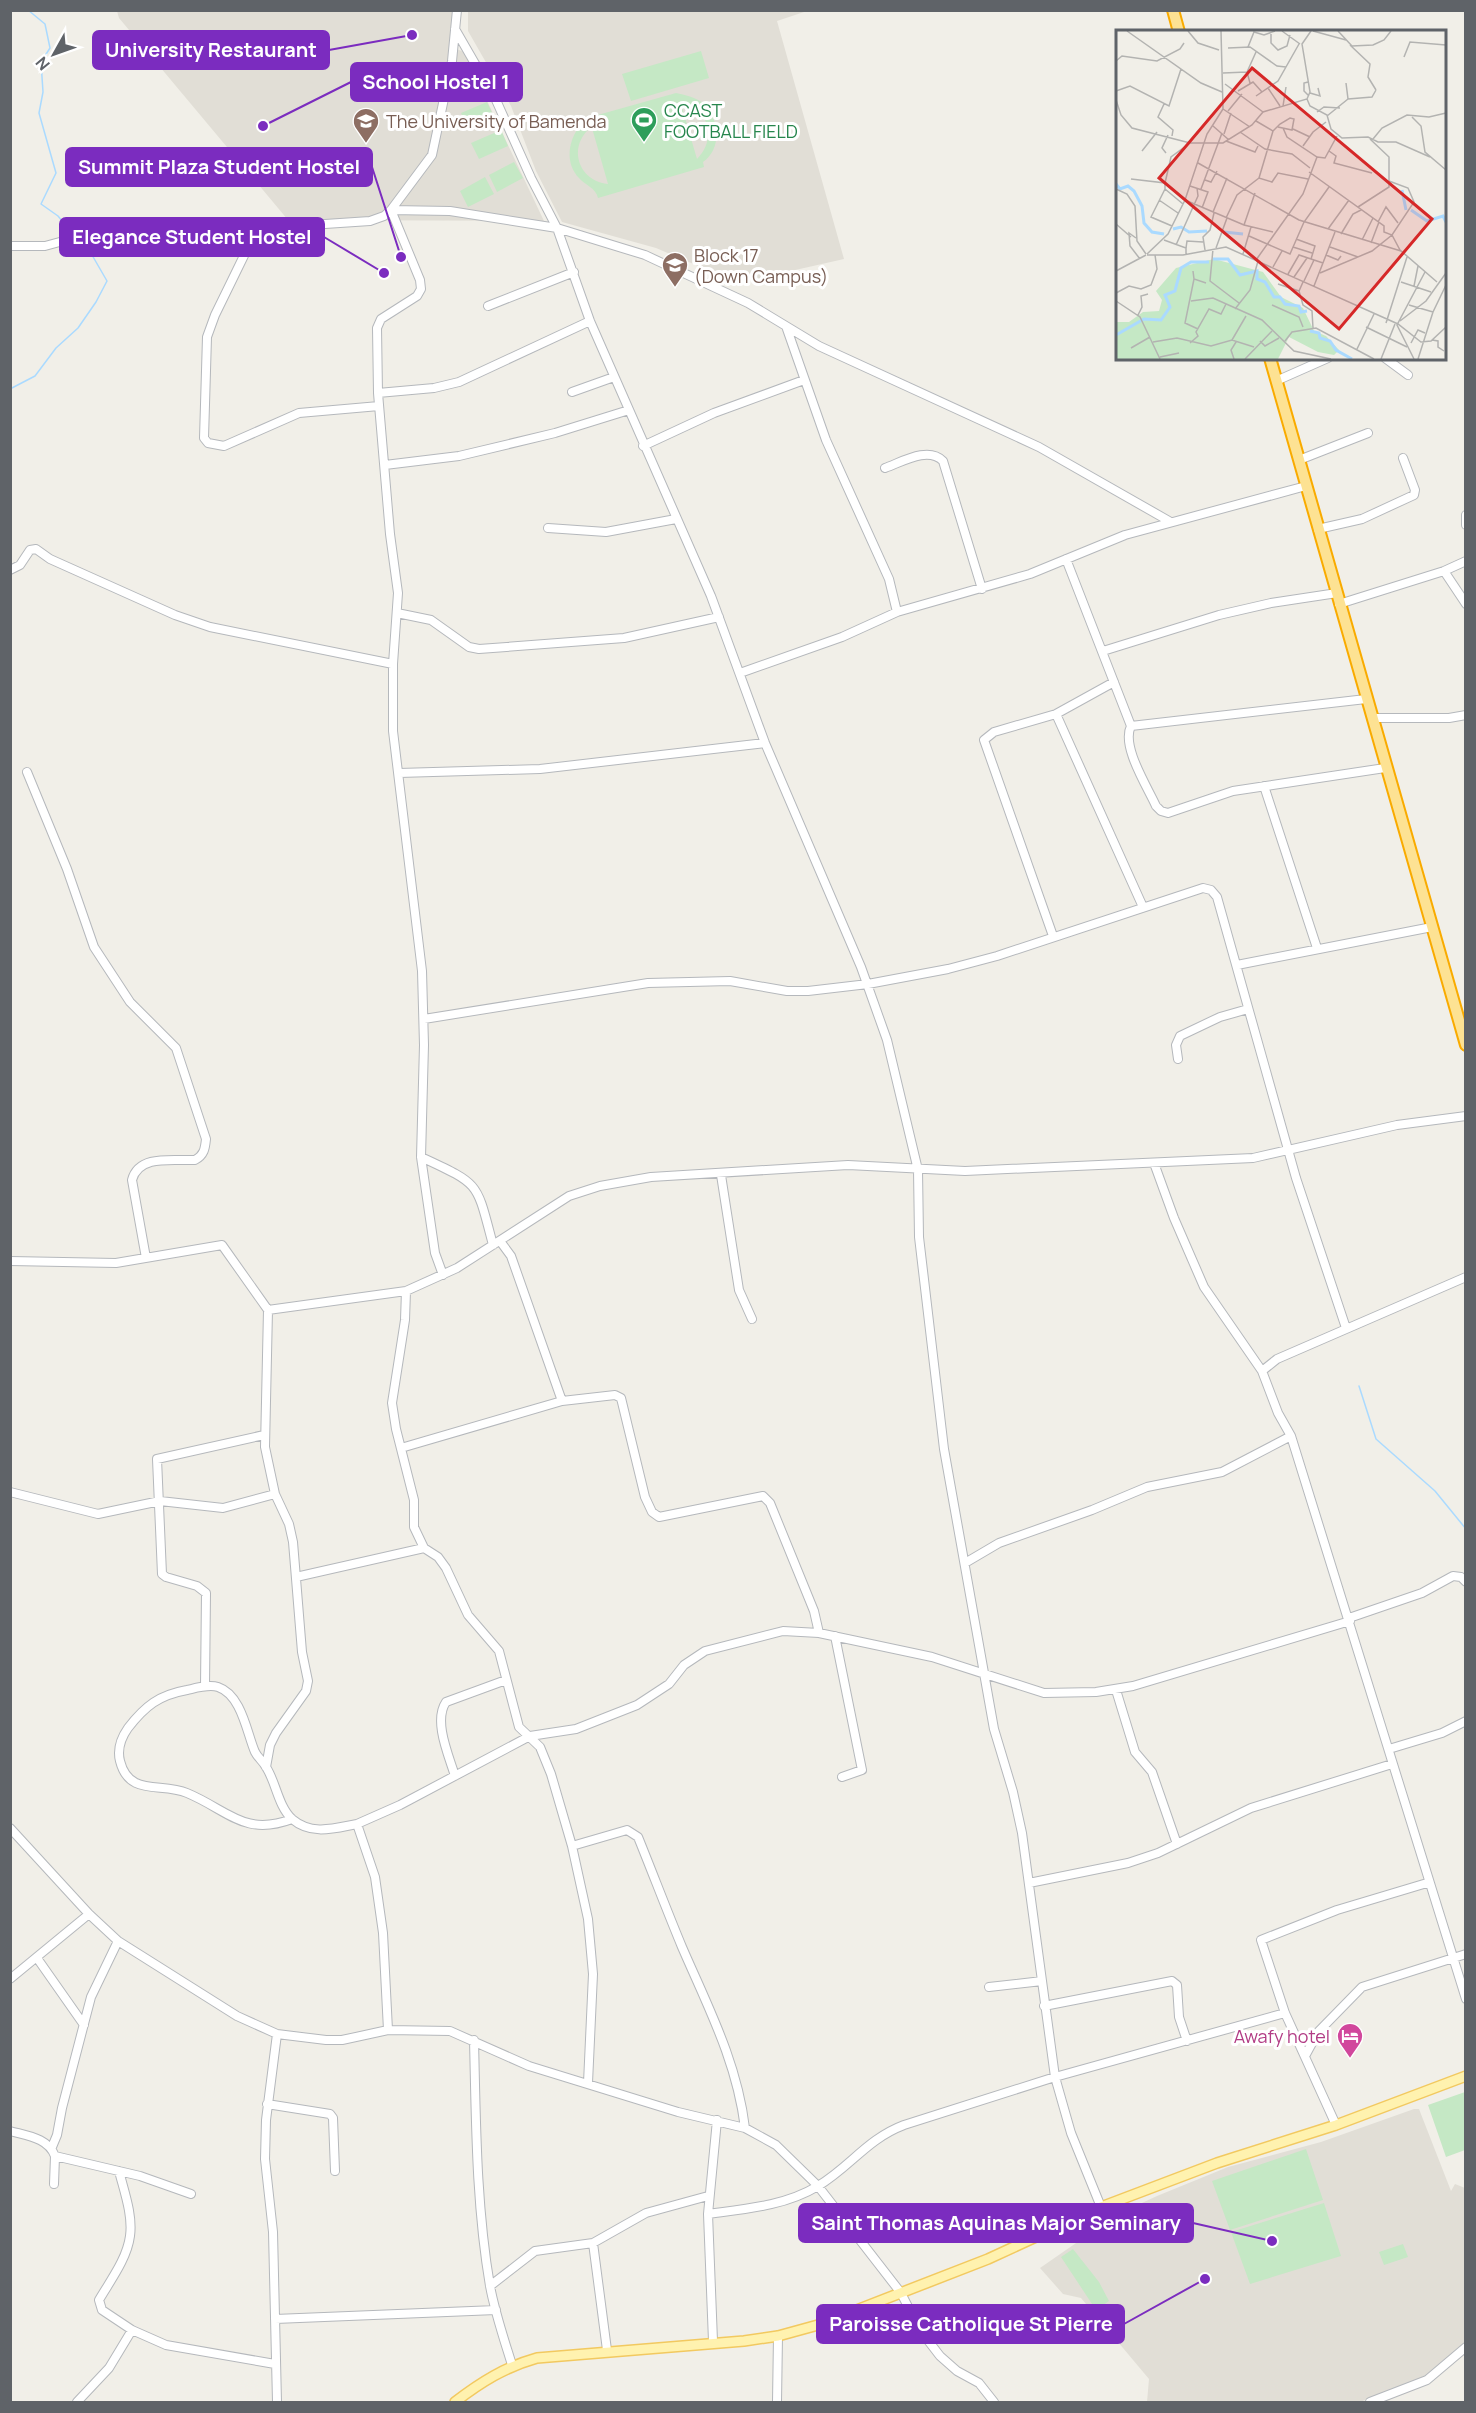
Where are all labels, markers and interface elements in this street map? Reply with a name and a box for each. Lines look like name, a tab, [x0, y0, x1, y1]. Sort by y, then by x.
north arrow	[24, 24, 84, 84]
inset map	[1116, 30, 1446, 360]
callout: University Restaurant	[93, 31, 329, 69]
text: University Restaurant	[105, 36, 317, 63]
text: N	[30, 52, 55, 75]
callout: School Hostel 1	[351, 63, 522, 101]
text: School Hostel 1	[362, 68, 510, 95]
place label: CCAST FOOTBALL FIELD	[664, 98, 798, 143]
sports icon: CCAST FOOTBALL FIELD	[629, 105, 659, 143]
school or university icon: The University of Bamenda	[351, 106, 381, 144]
place label: The University of Bamenda	[386, 109, 607, 133]
callout: Summit Plaza Student Hostel	[66, 148, 372, 186]
text: Summit Plaza Student Hostel	[78, 153, 360, 180]
callout: Elegance Student Hostel	[60, 218, 324, 256]
text: Elegance Student Hostel	[72, 223, 312, 250]
place label: Block 17 (Down Campus)	[694, 243, 828, 288]
school or university icon: Block 17 (Down Campus)	[660, 250, 690, 288]
hotel icon: Awafy hotel	[1335, 2021, 1365, 2059]
place label: Awafy hotel	[1234, 2024, 1330, 2048]
callout: Saint Thomas Aquinas Major Seminary	[799, 2204, 1193, 2242]
text: Saint Thomas Aquinas Major Seminary	[811, 2209, 1182, 2236]
callout: Paroisse Catholique St Pierre	[817, 2305, 1124, 2343]
text: Paroisse Catholique St Pierre	[829, 2310, 1113, 2337]

